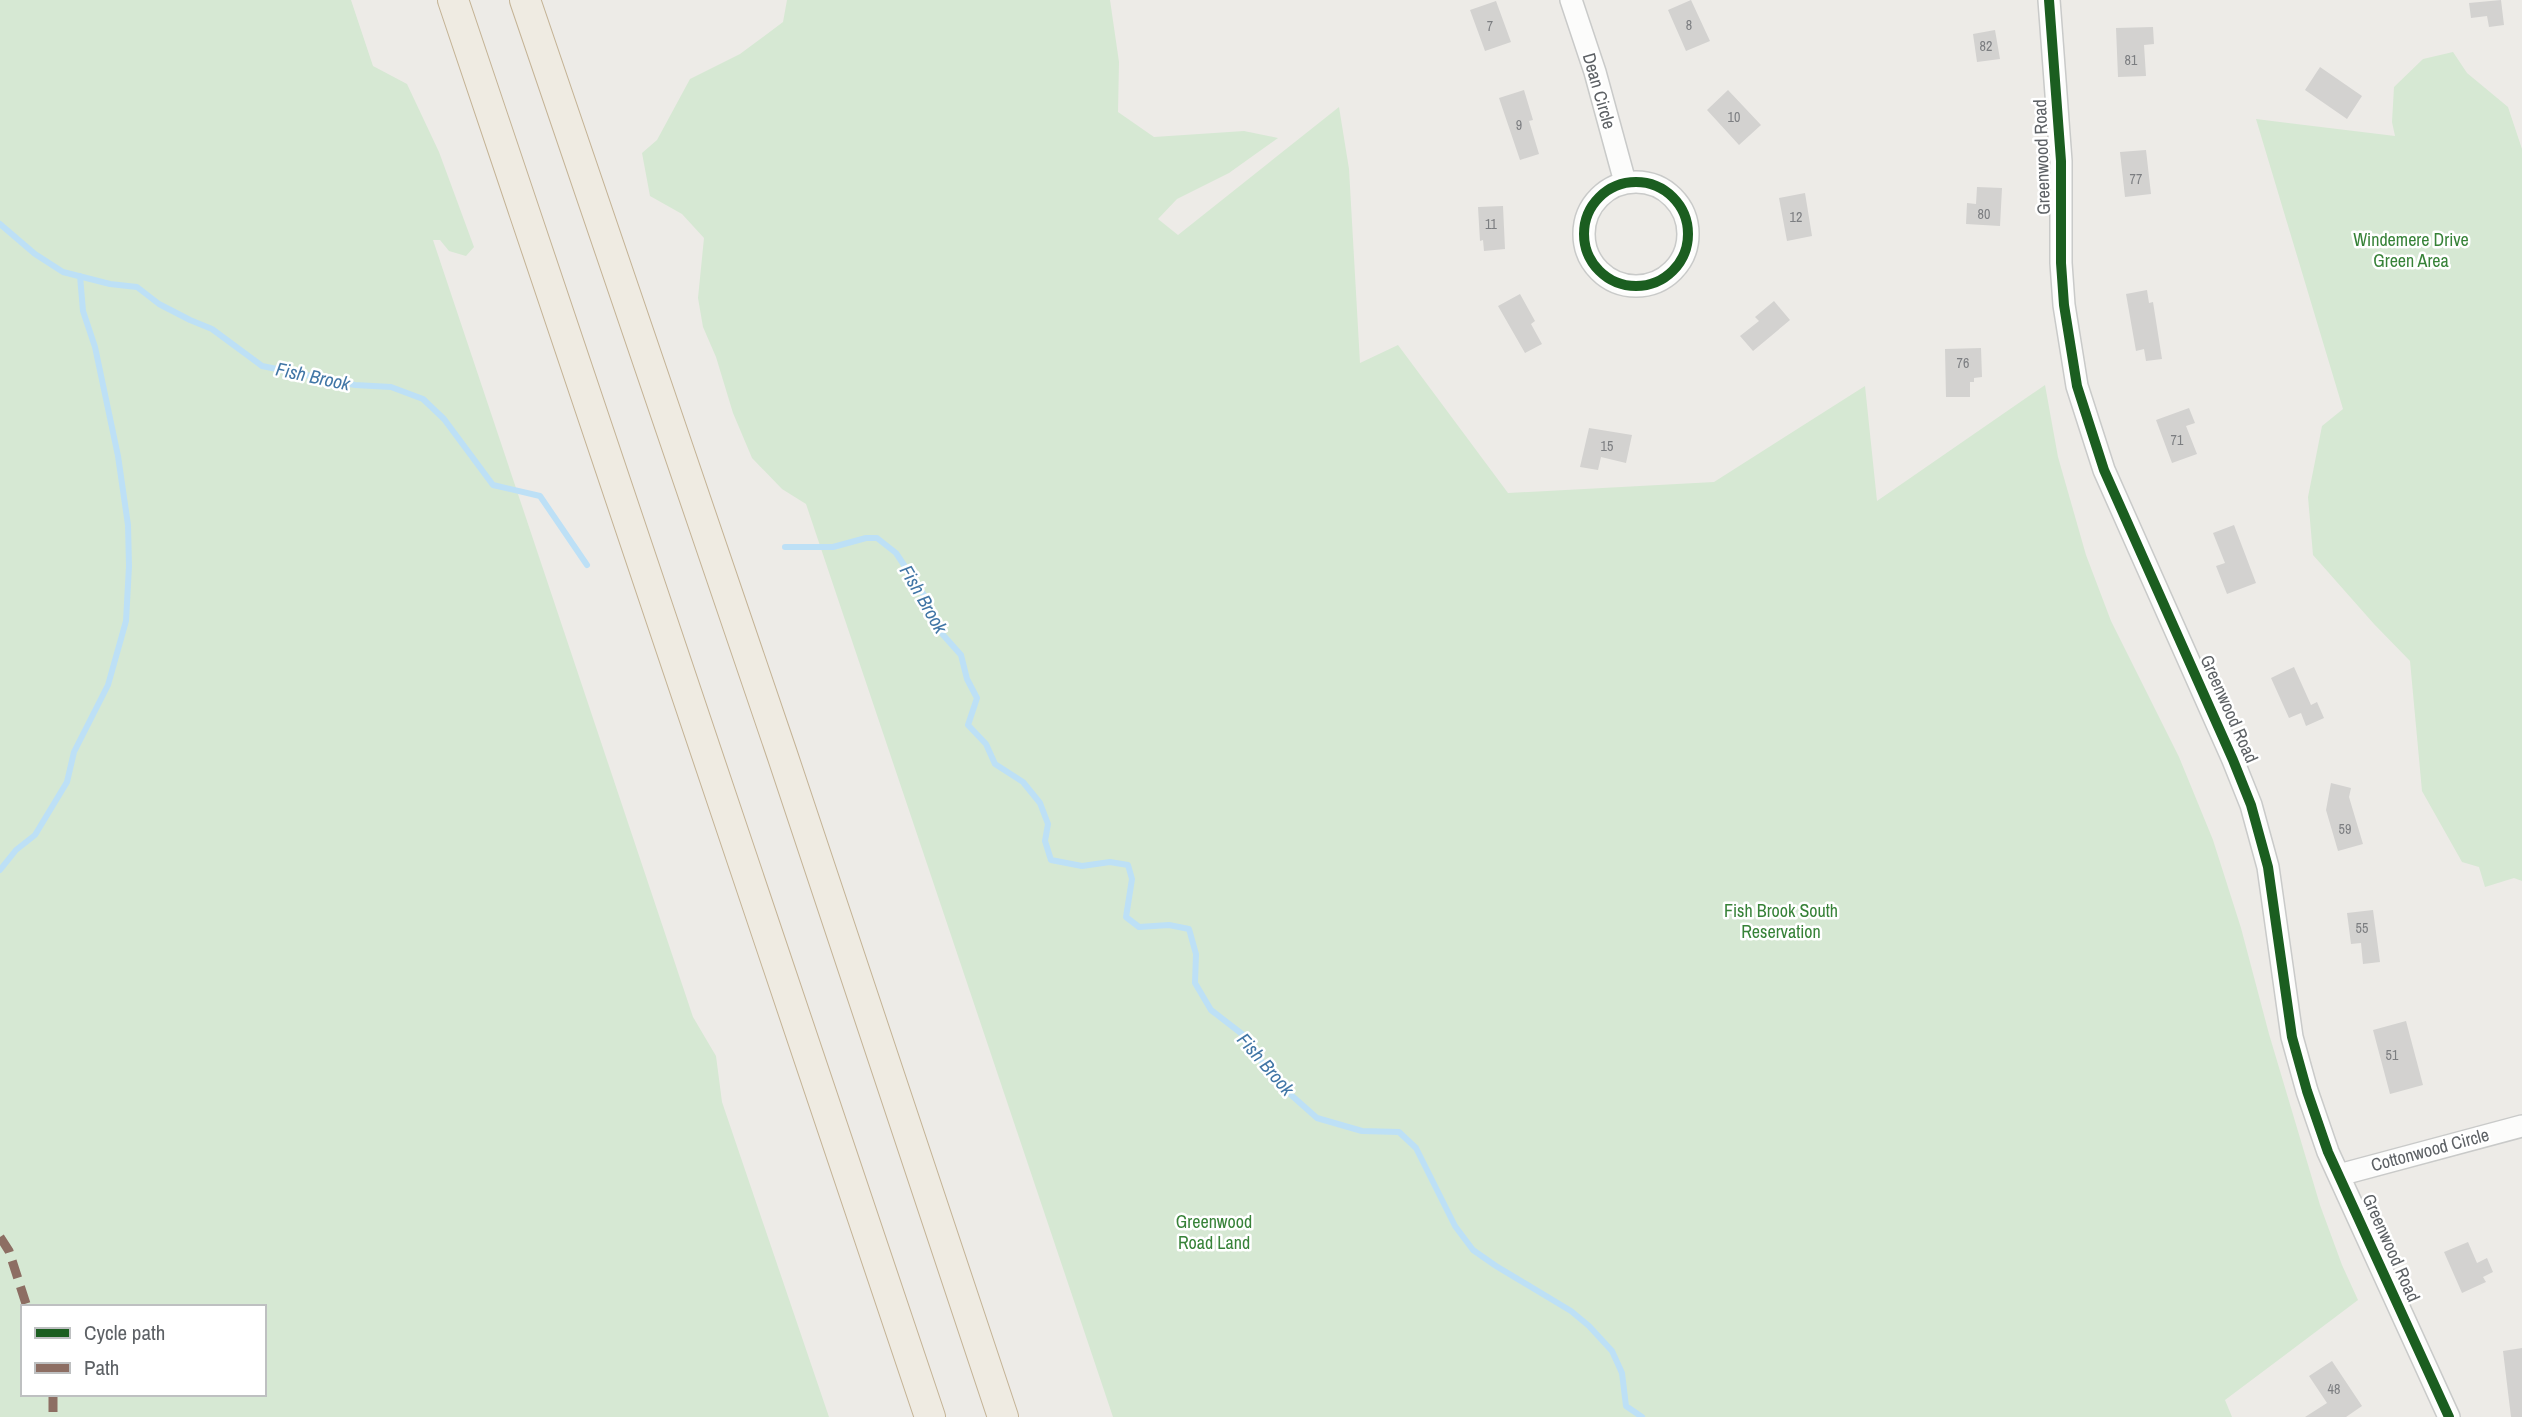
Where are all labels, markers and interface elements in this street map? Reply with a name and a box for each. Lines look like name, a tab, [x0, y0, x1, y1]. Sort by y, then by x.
house number: 8	[1686, 16, 1692, 34]
house number: 7	[1487, 17, 1493, 35]
house number: 82	[1980, 37, 1992, 55]
street label: Dean Circle	[1577, 50, 1622, 132]
house number: 81	[2125, 51, 2138, 69]
street label: Greenwood Road	[2027, 99, 2056, 215]
house number: 10	[1728, 108, 1740, 126]
house number: 9	[1516, 116, 1522, 134]
house number: 77	[2130, 170, 2142, 188]
house number: 80	[1978, 205, 1990, 223]
house number: 12	[1790, 208, 1802, 226]
house number: 11	[1485, 215, 1498, 233]
park label: Windemere Drive Green Area	[2353, 227, 2469, 273]
house number: 76	[1957, 354, 1969, 372]
water label: Fish Brook	[273, 355, 354, 397]
house number: 71	[2171, 431, 2184, 449]
house number: 15	[1601, 437, 1613, 455]
water label: Fish Brook	[894, 560, 955, 639]
street label: Greenwood Road	[2195, 651, 2264, 767]
house number: 59	[2339, 820, 2351, 838]
park label: Fish Brook South Reservation	[1724, 898, 1838, 944]
house number: 55	[2356, 919, 2368, 937]
water label: Fish Brook	[1231, 1027, 1301, 1102]
house number: 51	[2386, 1046, 2399, 1064]
street label: Cottonwood Circle	[2368, 1122, 2492, 1177]
street label: Greenwood Road	[2357, 1190, 2426, 1306]
park label: Greenwood Road Land	[1176, 1209, 1252, 1255]
legend	[21, 1305, 266, 1396]
text: Cycle path	[84, 1318, 165, 1347]
text: Path	[84, 1353, 119, 1382]
house number: 48	[2328, 1380, 2340, 1398]

